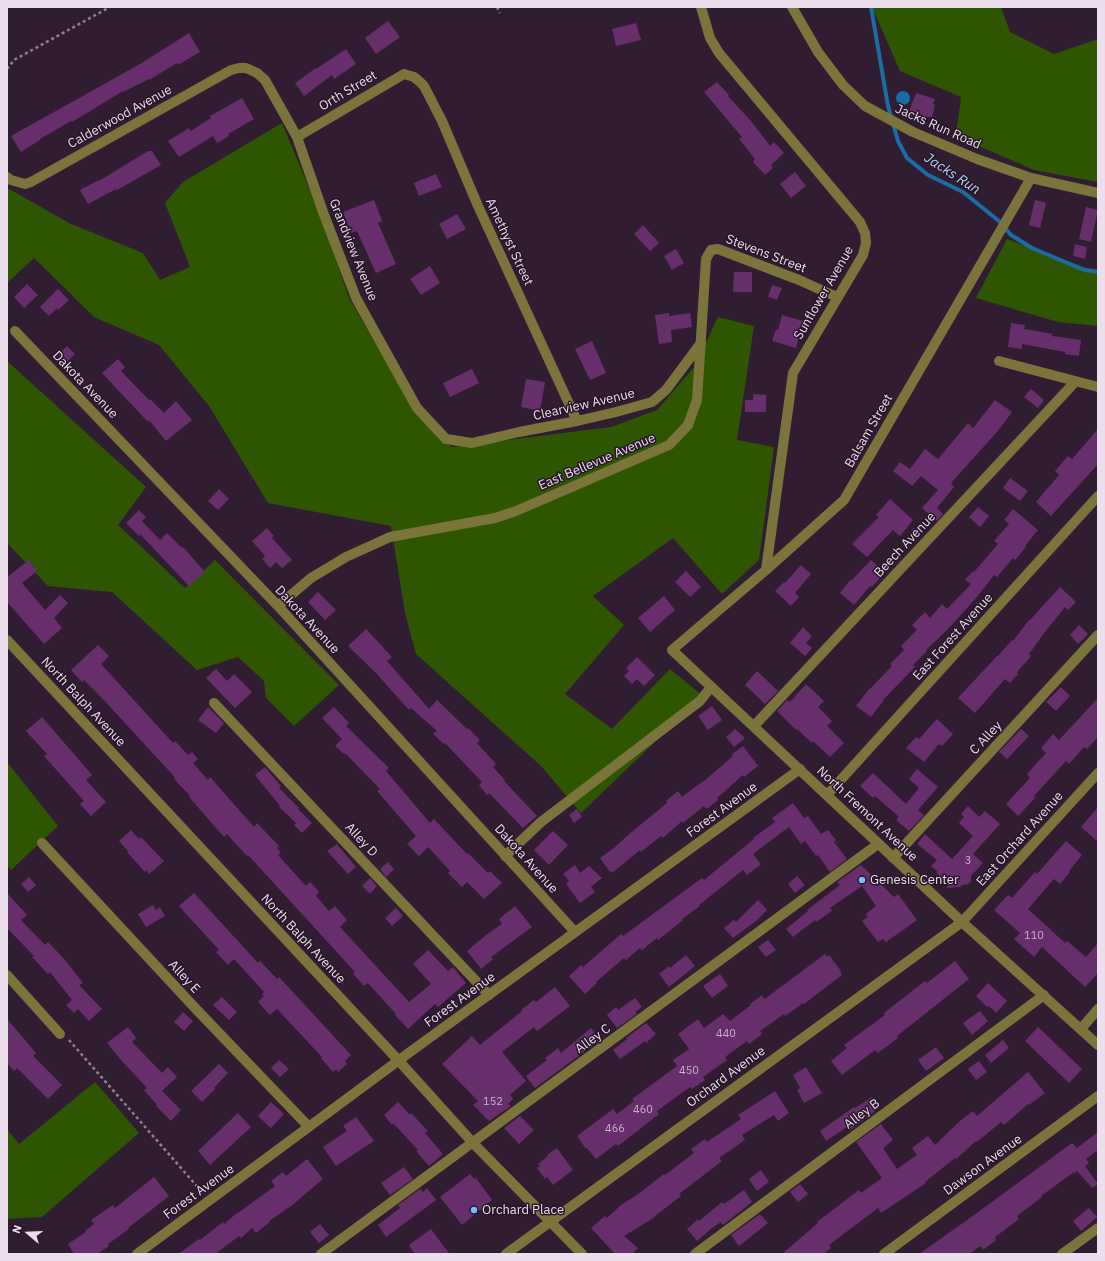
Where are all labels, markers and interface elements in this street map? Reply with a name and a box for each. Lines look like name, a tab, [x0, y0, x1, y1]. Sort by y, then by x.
street label: Orth Street	[316, 68, 380, 114]
street label: Calderwood Avenue	[65, 82, 175, 152]
street label: Jacks Run Road	[893, 101, 983, 153]
water label: Jacks Run	[921, 150, 983, 198]
street label: Amethyst Street	[482, 196, 536, 288]
street label: Grandview Avenue	[325, 197, 381, 303]
street label: Stevens Street	[724, 231, 808, 277]
street label: Sunflower Avenue	[791, 243, 857, 343]
street label: Dakota Avenue	[49, 348, 121, 422]
street label: Clearview Avenue	[532, 386, 636, 424]
street label: Balsam Street	[842, 391, 896, 471]
street label: East Bellevue Avenue	[536, 430, 658, 494]
street label: Beech Avenue	[871, 509, 939, 581]
street label: Dakota Avenue	[271, 583, 343, 657]
street label: East Forest Avenue	[910, 590, 996, 684]
street label: North Balph Avenue	[38, 654, 128, 750]
street label: C Alley	[967, 718, 1005, 758]
street label: North Fremont Avenue	[813, 763, 921, 865]
street label: Forest Avenue	[684, 779, 760, 841]
street label: East Orchard Avenue	[973, 788, 1067, 890]
street label: Alley D	[341, 820, 381, 860]
street label: Dakota Avenue	[491, 821, 561, 897]
house number: 3	[965, 854, 971, 868]
place label: Genesis Center	[870, 872, 959, 888]
marker: Genesis Center	[857, 875, 867, 885]
street label: North Balph Avenue	[258, 891, 348, 987]
house number: 110	[1024, 929, 1044, 943]
street label: Alley E	[165, 957, 203, 997]
street label: Forest Avenue	[422, 969, 498, 1031]
street label: Alley C	[572, 1021, 614, 1057]
house number: 440	[716, 1027, 736, 1041]
street label: Orchard Avenue	[684, 1043, 768, 1111]
house number: 450	[679, 1064, 699, 1078]
house number: 152	[483, 1095, 503, 1109]
street label: Alley B	[841, 1096, 883, 1132]
house number: 460	[633, 1103, 653, 1117]
house number: 466	[605, 1122, 625, 1136]
street label: Dawson Avenue	[941, 1131, 1025, 1199]
street label: Forest Avenue	[161, 1161, 237, 1223]
place label: Orchard Place	[482, 1202, 564, 1218]
marker: Orchard Place	[469, 1205, 479, 1215]
north arrow	[8, 1213, 48, 1253]
text: N	[9, 1223, 25, 1235]

